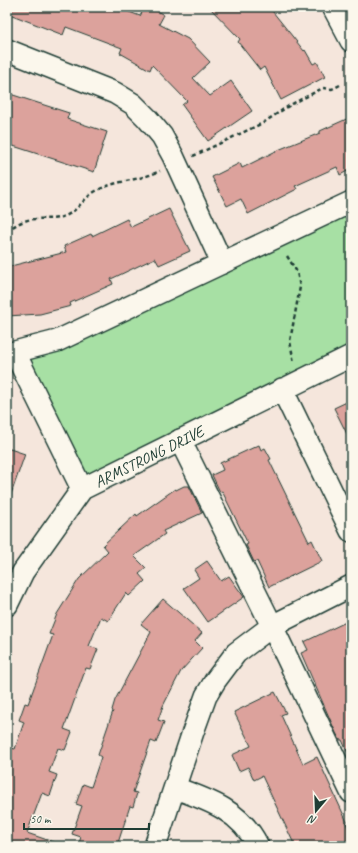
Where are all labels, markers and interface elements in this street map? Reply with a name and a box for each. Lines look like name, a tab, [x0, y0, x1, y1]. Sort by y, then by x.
street label: ARMSTRONG DRIVE	[91, 420, 209, 492]
north arrow	[296, 791, 336, 831]
scale bar	[24, 805, 149, 831]
text: 50 m	[30, 811, 52, 827]
text: N	[305, 812, 318, 828]

